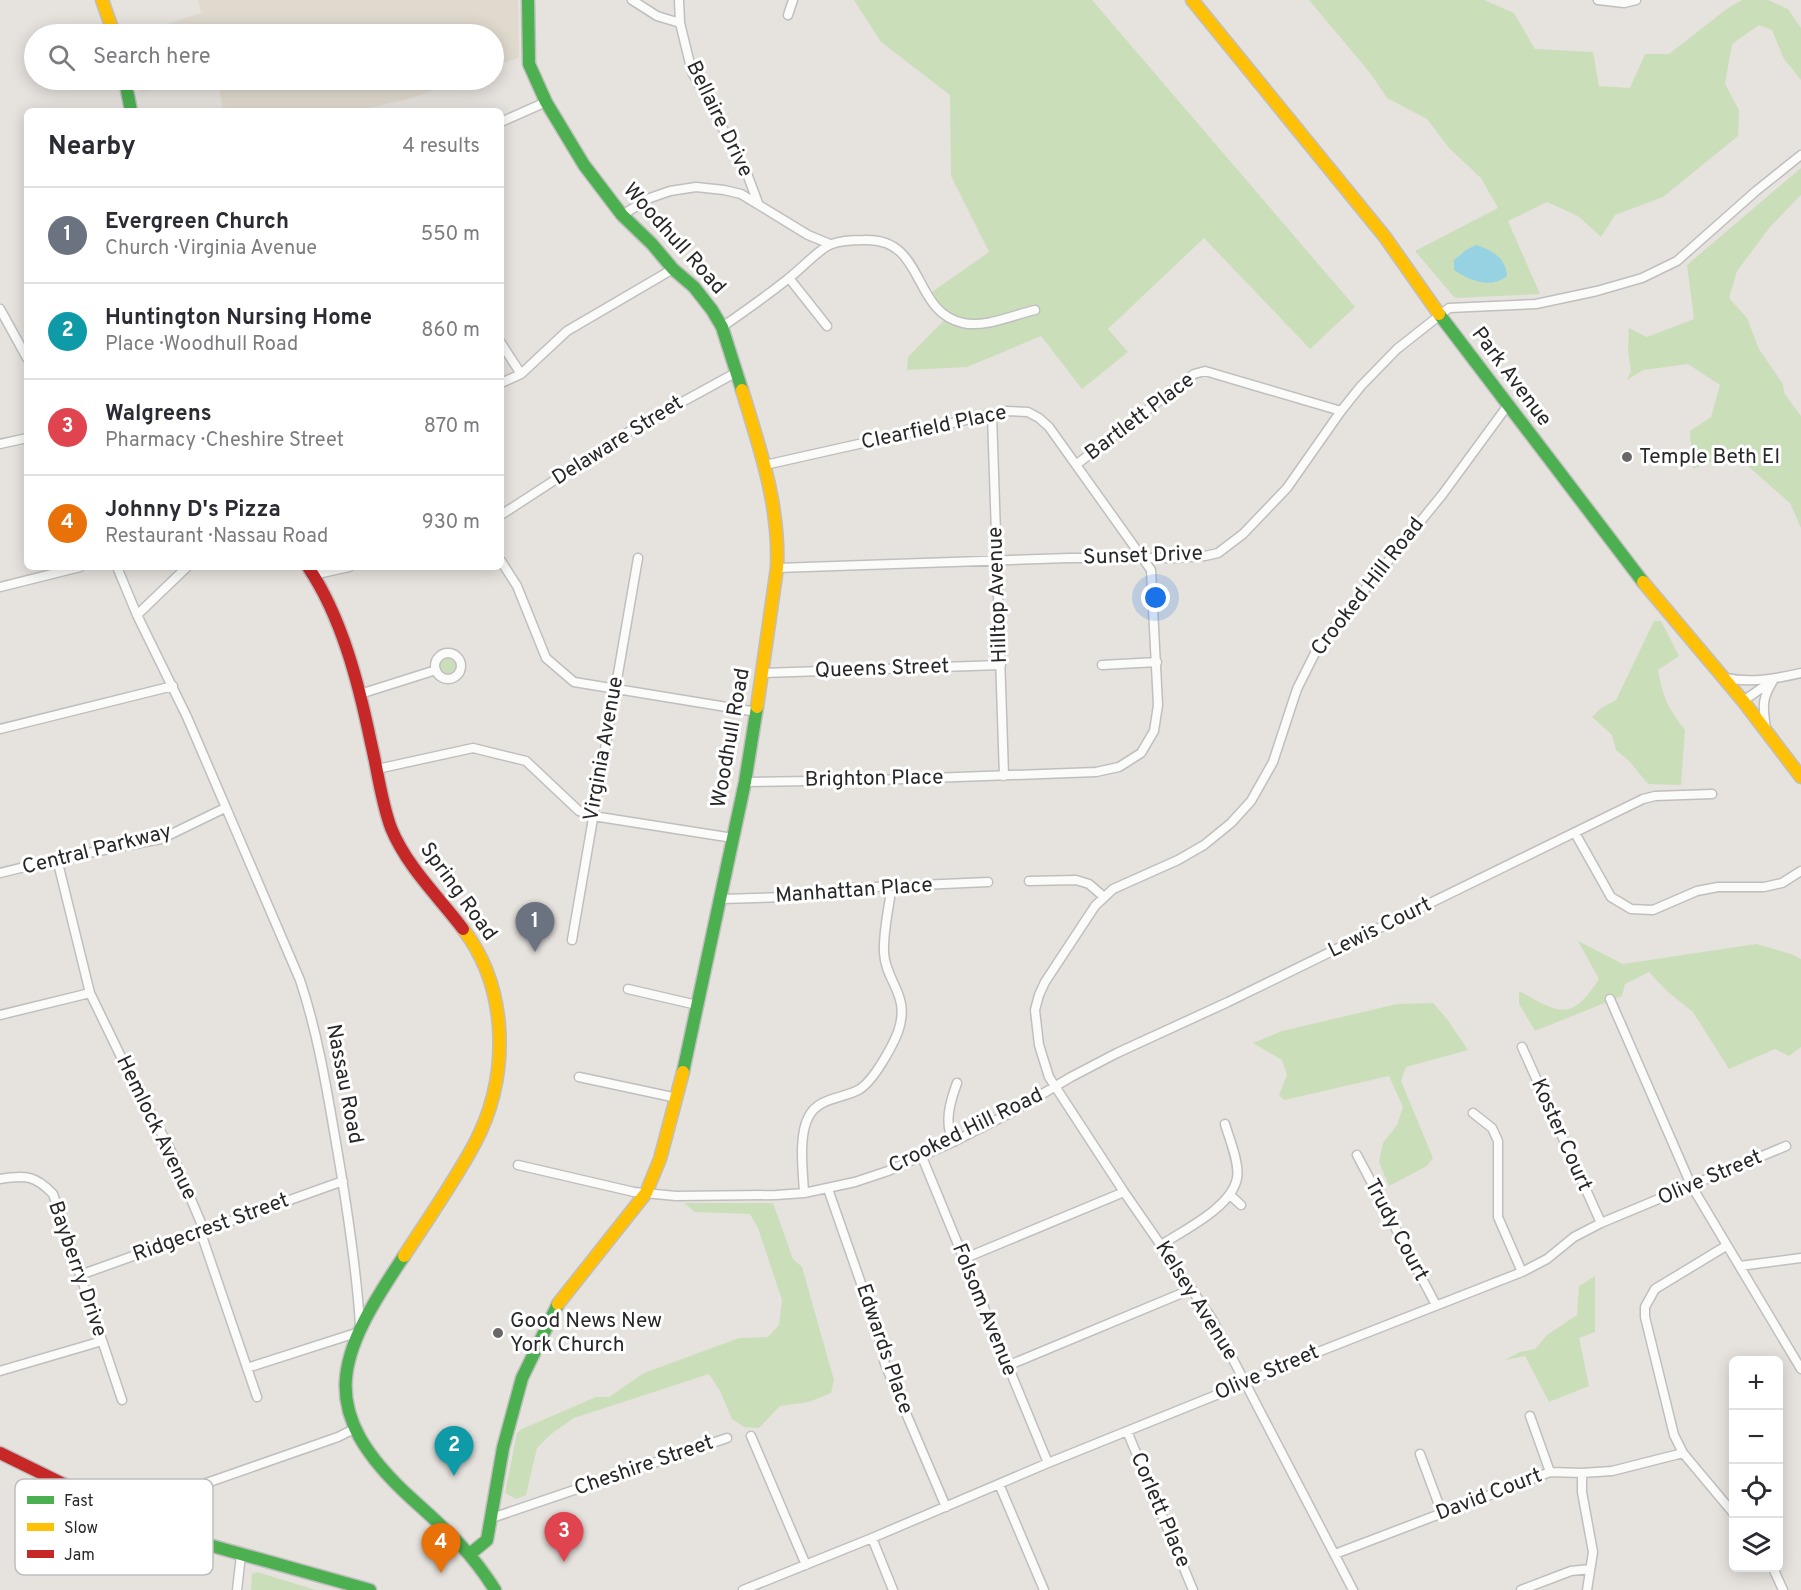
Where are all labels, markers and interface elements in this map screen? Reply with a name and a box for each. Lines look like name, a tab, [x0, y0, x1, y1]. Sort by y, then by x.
search box	[24, 24, 504, 90]
icon: search	[45, 41, 78, 74]
text: Search here	[93, 44, 211, 71]
street label: Bellaire Drive	[679, 56, 759, 182]
text: Nearby	[48, 131, 136, 164]
text: 4 results	[403, 134, 480, 160]
street label: Woodhull Road	[617, 177, 731, 301]
text: Evergreen Church	[105, 209, 289, 236]
text: 1	[64, 222, 72, 248]
text: 550 m	[421, 222, 480, 248]
text: Church · Virginia Avenue	[105, 236, 317, 262]
text: Huntington Nursing Home	[105, 305, 372, 332]
text: 2	[61, 318, 74, 344]
text: 860 m	[421, 318, 480, 344]
street label: Park Avenue	[1465, 322, 1557, 432]
text: Place · Woodhull Road	[105, 332, 298, 358]
street label: Bartlett Place	[1080, 367, 1200, 467]
street label: Delaware Street	[547, 390, 689, 492]
street label: Clearfield Place	[859, 399, 1009, 457]
text: Walgreens	[105, 401, 212, 428]
text: 3	[62, 414, 74, 440]
text: 870 m	[424, 414, 480, 440]
text: Pharmacy · Cheshire Street	[105, 428, 344, 454]
place label: Temple Beth El	[1639, 444, 1780, 471]
marker: Temple Beth El	[1620, 450, 1634, 464]
text: Johnny D's Pizza	[105, 497, 281, 524]
text: 4	[61, 510, 74, 536]
text: 930 m	[422, 510, 480, 536]
street label: Crooked Hill Road	[1305, 512, 1431, 662]
text: Restaurant · Nassau Road	[105, 524, 328, 550]
street label: Hilltop Avenue	[982, 526, 1014, 664]
street label: Sunset Drive	[1083, 540, 1203, 572]
your location	[1141, 583, 1170, 612]
street label: Queens Street	[814, 653, 950, 685]
street label: Woodhull Road	[705, 666, 757, 810]
street label: Virginia Avenue	[578, 675, 630, 823]
street label: Brighton Place	[804, 764, 944, 794]
street label: Central Parkway	[20, 818, 174, 882]
street label: Spring Road	[413, 837, 503, 947]
street label: Manhattan Place	[774, 872, 934, 910]
street label: Lewis Court	[1324, 891, 1436, 965]
pin: 1	[516, 902, 554, 952]
street label: Nassau Road	[319, 1022, 369, 1146]
street label: Hemlock Avenue	[109, 1051, 203, 1205]
street label: Koster Court	[1524, 1074, 1598, 1196]
street label: Crooked Hill Road	[884, 1082, 1048, 1180]
street label: Olive Street	[1654, 1144, 1766, 1212]
street label: Trudy Court	[1358, 1174, 1434, 1286]
street label: Ridgecrest Street	[129, 1187, 293, 1269]
street label: Bayberry Drive	[41, 1197, 113, 1341]
street label: Kelsey Avenue	[1149, 1236, 1243, 1366]
street label: Folsom Avenue	[945, 1240, 1023, 1380]
street label: Edwards Place	[849, 1280, 919, 1418]
place label: Good News New York Church	[510, 1308, 662, 1359]
marker: Good News New York Church	[491, 1326, 505, 1340]
street label: Olive Street	[1211, 1339, 1323, 1407]
map controls	[1729, 1356, 1783, 1572]
button: +	[1729, 1356, 1783, 1410]
button: −	[1729, 1410, 1783, 1464]
pin: 2	[434, 1426, 474, 1476]
street label: Cheshire Street	[571, 1430, 717, 1502]
street label: Corlett Place	[1124, 1448, 1196, 1572]
street label: David Court	[1432, 1462, 1546, 1528]
button: locate	[1729, 1464, 1783, 1518]
legend	[15, 1479, 213, 1575]
text: Fast	[64, 1492, 94, 1512]
pin: 3	[544, 1512, 584, 1562]
button: layers	[1729, 1518, 1783, 1572]
text: Slow	[64, 1519, 98, 1539]
pin: 4	[422, 1524, 460, 1573]
text: Jam	[64, 1546, 95, 1566]

